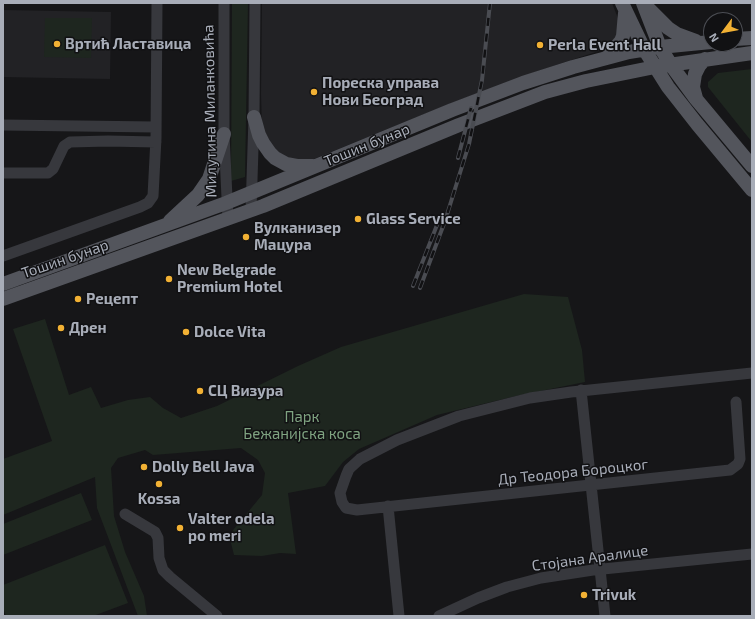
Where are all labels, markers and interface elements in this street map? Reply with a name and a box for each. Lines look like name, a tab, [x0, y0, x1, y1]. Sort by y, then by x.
north arrow	[703, 12, 743, 52]
street label: Милутина Миланковића	[199, 24, 221, 198]
text: N	[706, 31, 721, 45]
place label: Вртић Ластавица	[65, 35, 191, 53]
place label: Perla Event Hall	[548, 36, 661, 54]
marker: Вртић Ластавица	[52, 39, 62, 49]
marker: Perla Event Hall	[535, 40, 545, 50]
place label: Пореска управа Нови Београд	[322, 74, 439, 109]
marker: Пореска управа Нови Београд	[309, 87, 319, 97]
street label: Тошин бунар	[322, 120, 412, 170]
place label: Glass Service	[366, 210, 461, 228]
marker: Glass Service	[353, 214, 363, 224]
place label: Вулканизер Мацура	[254, 219, 341, 254]
marker: Вулканизер Мацура	[241, 232, 251, 242]
street label: Тошин бунар	[19, 236, 111, 282]
place label: New Belgrade Premium Hotel	[177, 261, 282, 296]
marker: New Belgrade Premium Hotel	[164, 274, 174, 284]
place label: Рецепт	[86, 290, 138, 308]
marker: Рецепт	[73, 294, 83, 304]
place label: Дрен	[69, 319, 107, 337]
marker: Дрен	[56, 323, 66, 333]
place label: Dolce Vita	[194, 323, 266, 341]
marker: Dolce Vita	[181, 327, 191, 337]
place label: СЦ Визура	[208, 382, 283, 400]
marker: СЦ Визура	[195, 386, 205, 396]
park label: Парк Бежанијска коса	[243, 408, 361, 443]
street label: Др Теодора Бороцког	[497, 455, 649, 489]
place label: Dolly Bell Java	[152, 458, 254, 476]
marker: Dolly Bell Java	[139, 462, 149, 472]
marker: Kossa	[154, 479, 164, 489]
place label: Kossa	[138, 490, 180, 508]
place label: Valter odela po meri	[188, 510, 274, 545]
marker: Valter odela po meri	[175, 523, 185, 533]
street label: Стојана Аралице	[531, 541, 649, 575]
place label: Trivuk	[592, 586, 636, 604]
marker: Trivuk	[579, 590, 589, 600]

